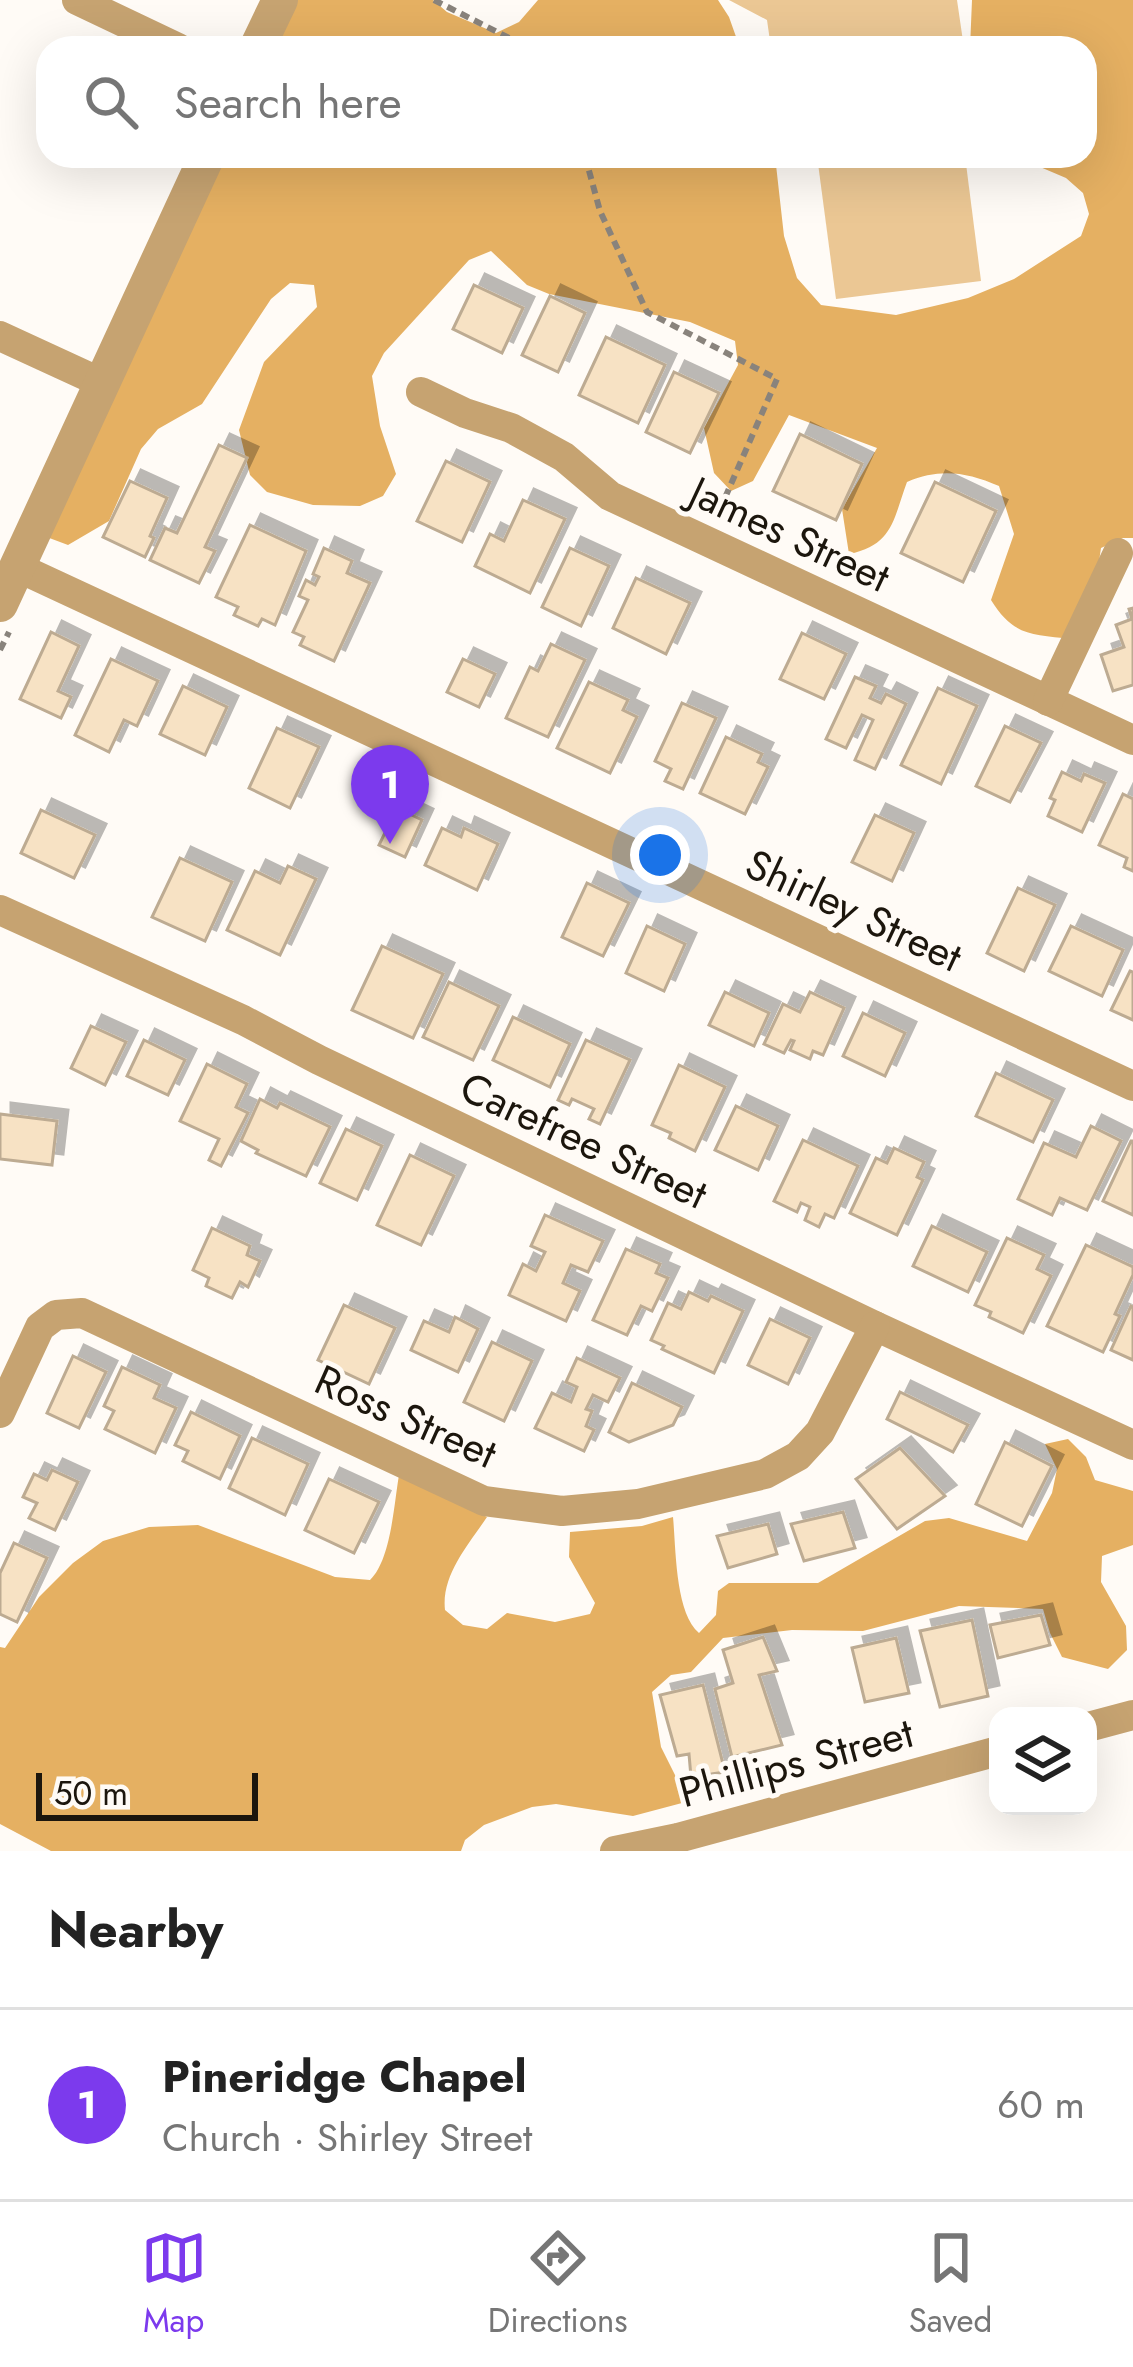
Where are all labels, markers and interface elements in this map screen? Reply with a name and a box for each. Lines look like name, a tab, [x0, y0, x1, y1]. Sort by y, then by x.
search box	[36, 36, 1097, 168]
icon: search	[78, 69, 144, 135]
text: Search here	[174, 70, 402, 135]
street label: James Street	[675, 459, 900, 607]
pin: 1	[351, 745, 429, 844]
your location	[630, 825, 690, 885]
street label: Shirley Street	[736, 834, 972, 987]
street label: Carefree Street	[450, 1057, 717, 1224]
street label: Ross Street	[305, 1349, 506, 1484]
street label: Phillips Street	[672, 1702, 920, 1823]
map controls	[989, 1707, 1097, 1815]
button: layers	[989, 1707, 1097, 1815]
scale bar	[36, 1767, 258, 1820]
text: 50 m	[54, 1770, 128, 1817]
text: Nearby	[48, 1892, 223, 1966]
text: Pineridge Chapel	[162, 2044, 527, 2109]
text: 1	[77, 2076, 97, 2133]
text: 60 m	[997, 2076, 1085, 2133]
text: Church · Shirley Street	[162, 2109, 532, 2166]
tab: Map	[141, 2225, 207, 2344]
tab: Directions	[488, 2225, 628, 2344]
tab: Saved	[909, 2225, 992, 2344]

